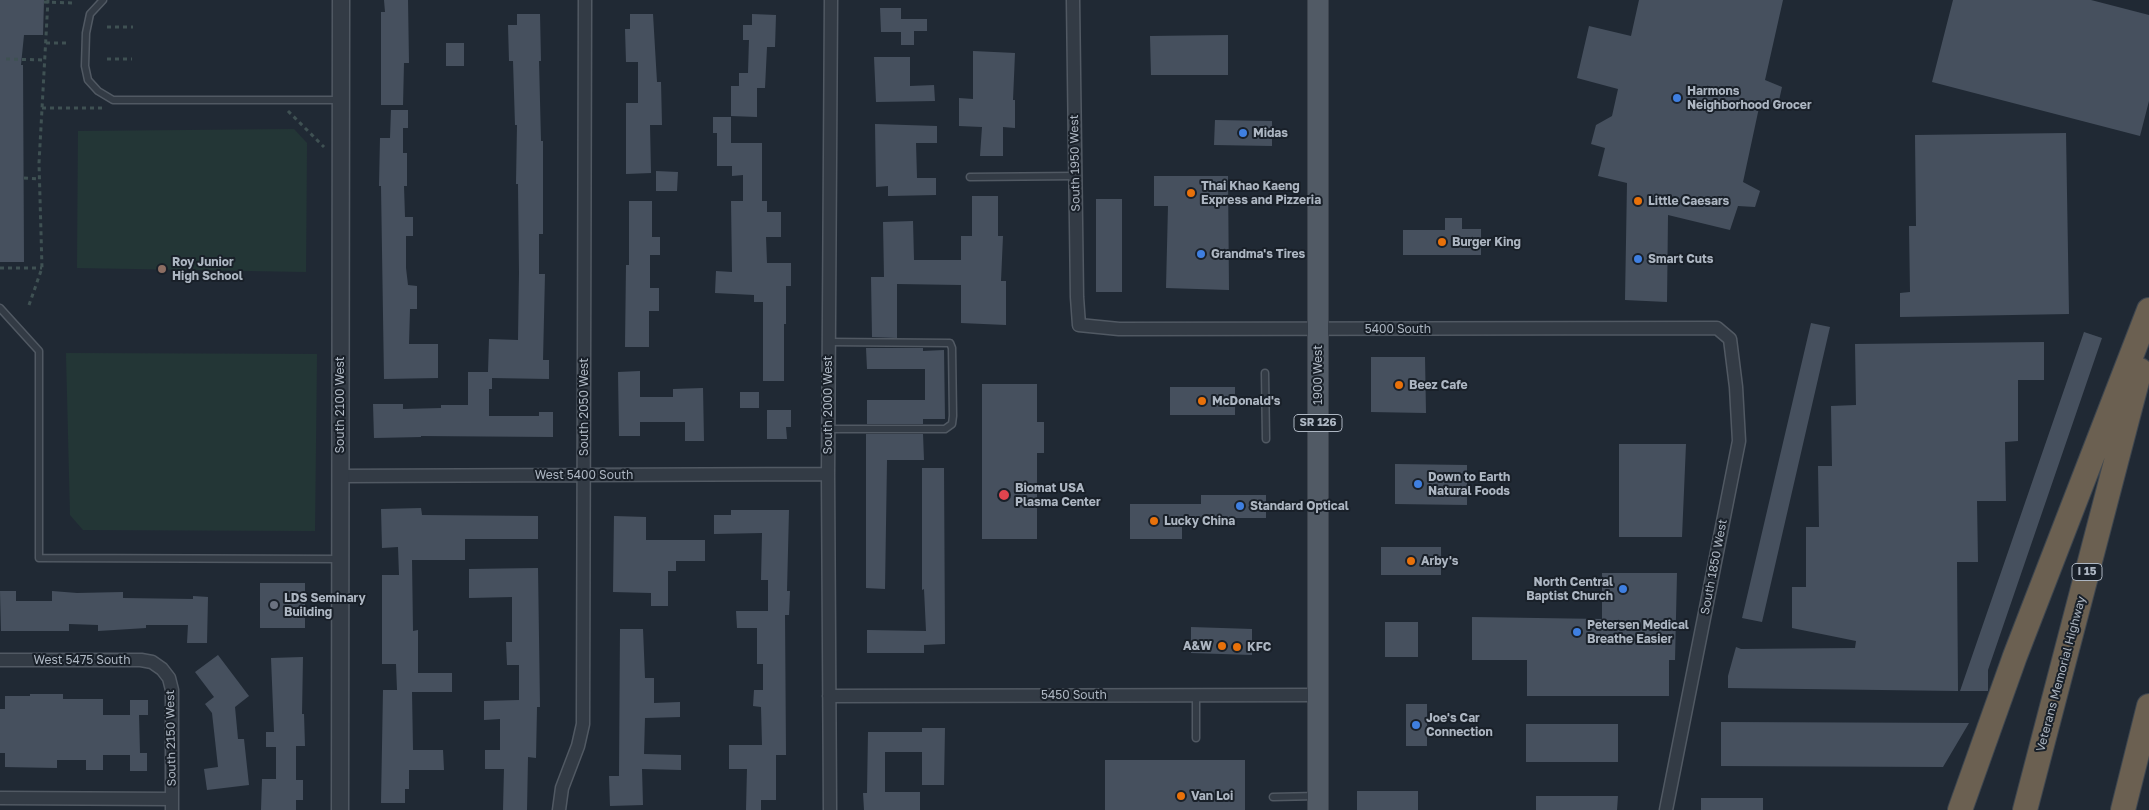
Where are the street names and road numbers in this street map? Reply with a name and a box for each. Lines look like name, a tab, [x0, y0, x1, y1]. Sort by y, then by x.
street label: South 1950 West	[1067, 114, 1083, 212]
street label: 5400 South	[1365, 322, 1431, 336]
street label: 1900 West	[1311, 345, 1325, 405]
street label: South 2100 West	[333, 356, 347, 454]
street label: South 2000 West	[821, 356, 835, 454]
street label: South 2050 West	[577, 358, 591, 456]
road number: SR 126	[1294, 414, 1342, 432]
street label: West 5400 South	[535, 468, 633, 482]
street label: South 1850 West	[1698, 518, 1730, 616]
road number: I 15	[2072, 564, 2102, 580]
street label: Veterans Memorial Highway	[2033, 595, 2089, 753]
street label: West 5475 South	[33, 653, 131, 667]
street label: 5450 South	[1041, 688, 1107, 702]
street label: South 2150 West	[163, 690, 179, 786]

